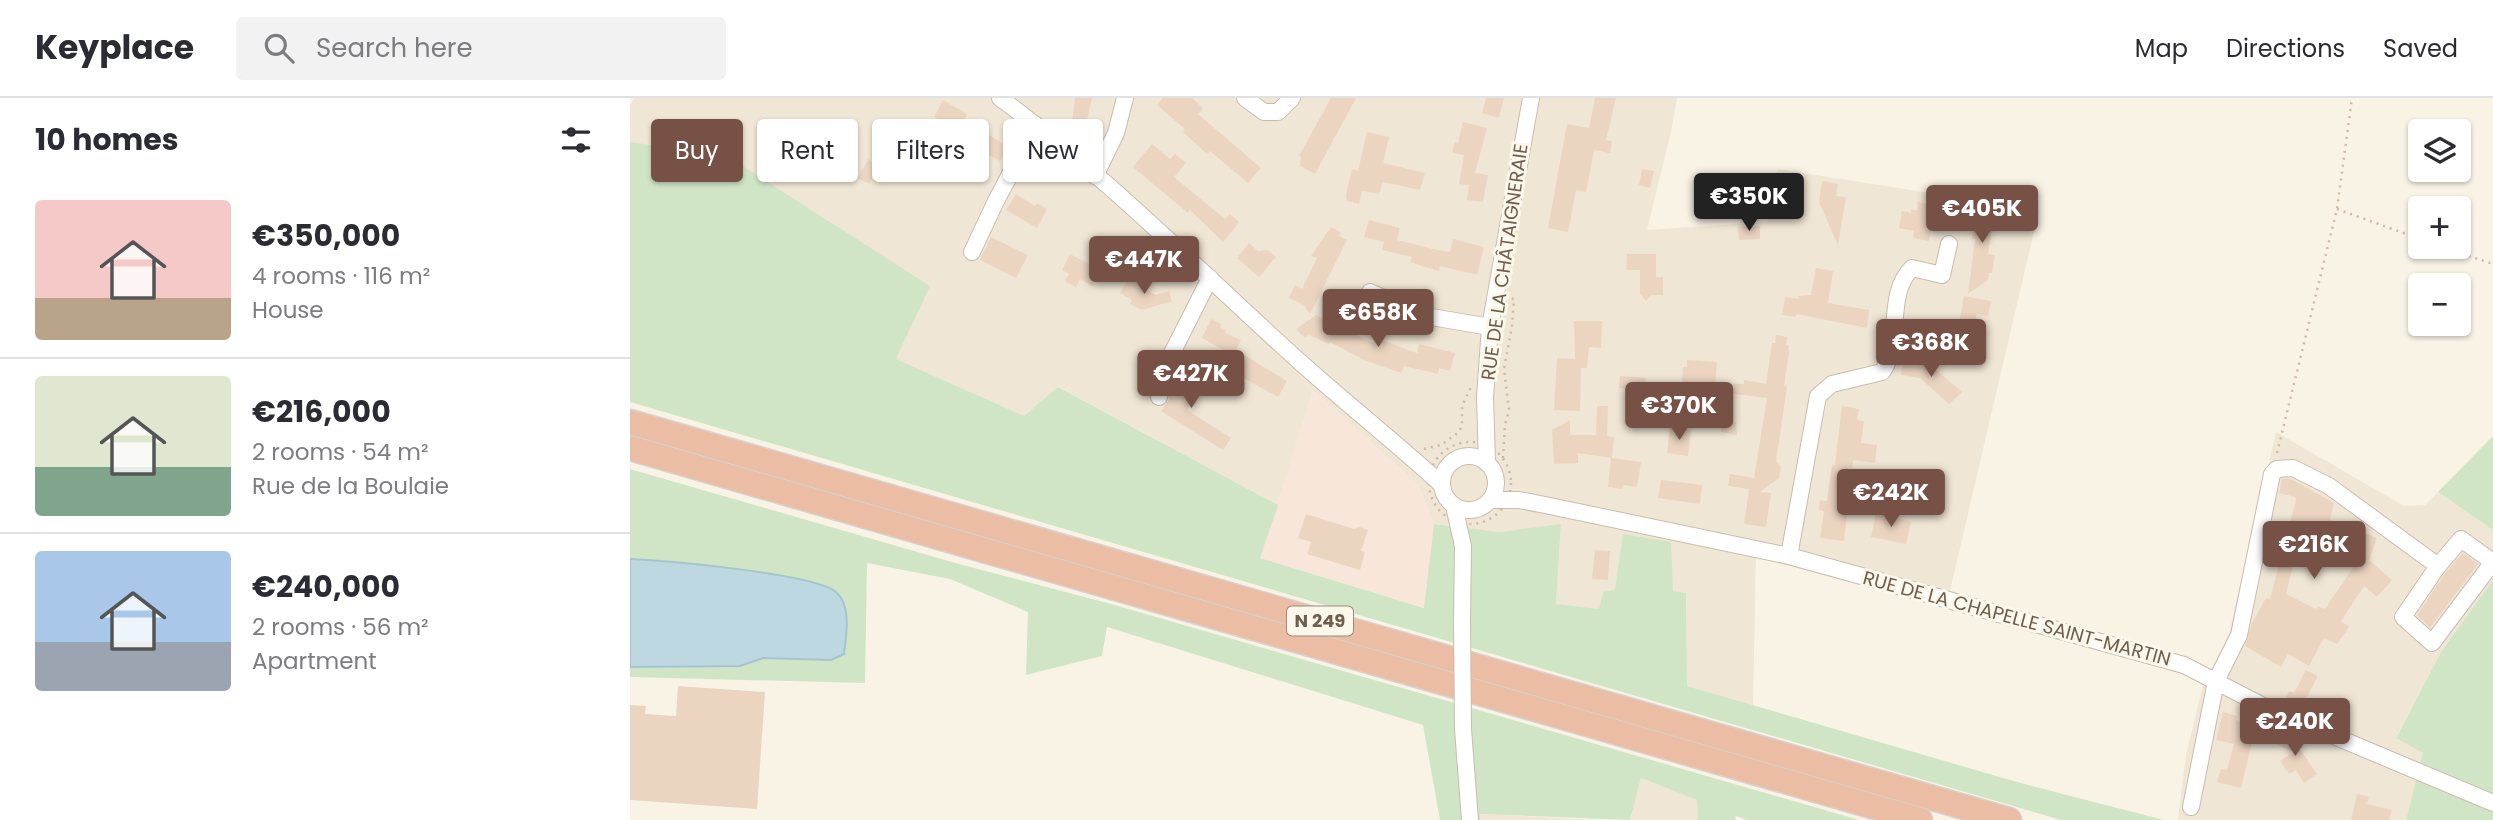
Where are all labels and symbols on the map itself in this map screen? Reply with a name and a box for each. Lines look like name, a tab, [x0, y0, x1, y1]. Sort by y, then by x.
street label: RUE DE LA CHÂTAIGNERAIE	[1475, 142, 1534, 382]
pin: €350K	[1700, 174, 1798, 233]
pin: €405K	[1933, 186, 2031, 245]
pin: €447K	[1095, 236, 1193, 296]
pin: €658K	[1329, 289, 1427, 349]
pin: €368K	[1882, 320, 1980, 379]
pin: €427K	[1142, 350, 1240, 410]
pin: €370K	[1630, 382, 1728, 442]
pin: €242K	[1842, 470, 1940, 529]
pin: €216K	[2265, 522, 2363, 581]
street label: RUE DE LA CHAPELLE SAINT-MARTIN	[1860, 564, 2174, 673]
road number: N 249	[1287, 606, 1353, 636]
pin: €240K	[2246, 698, 2344, 758]

